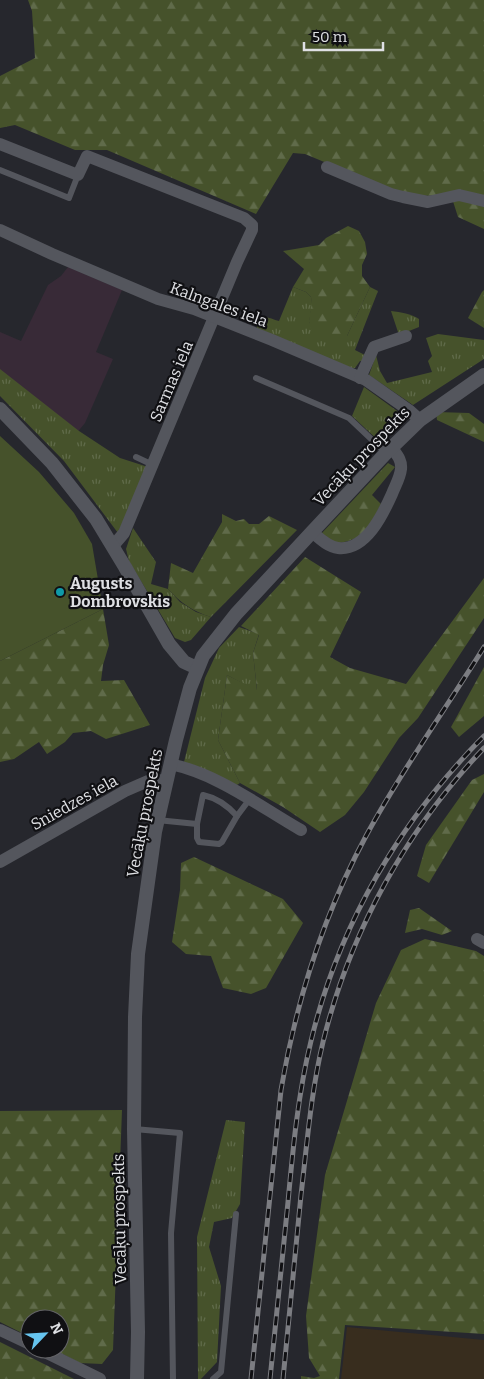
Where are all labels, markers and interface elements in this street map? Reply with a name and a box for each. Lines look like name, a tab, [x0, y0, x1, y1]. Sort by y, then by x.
scale bar	[304, 20, 383, 52]
text: 50 m	[312, 28, 348, 46]
street label: Kalngales iela	[167, 278, 270, 331]
street label: Sarmas iela	[146, 338, 197, 425]
street label: Vecāķu prospekts	[309, 403, 414, 511]
place label: Augusts Dombrovskis	[70, 574, 170, 611]
marker: Augusts Dombrovskis	[54, 586, 66, 598]
street label: Vecāķu prospekts	[123, 747, 167, 879]
street label: Sniedzes iela	[28, 771, 121, 834]
street label: Vecāķu prospekts	[109, 1153, 131, 1285]
north arrow	[20, 1309, 70, 1359]
text: N	[46, 1320, 66, 1337]

